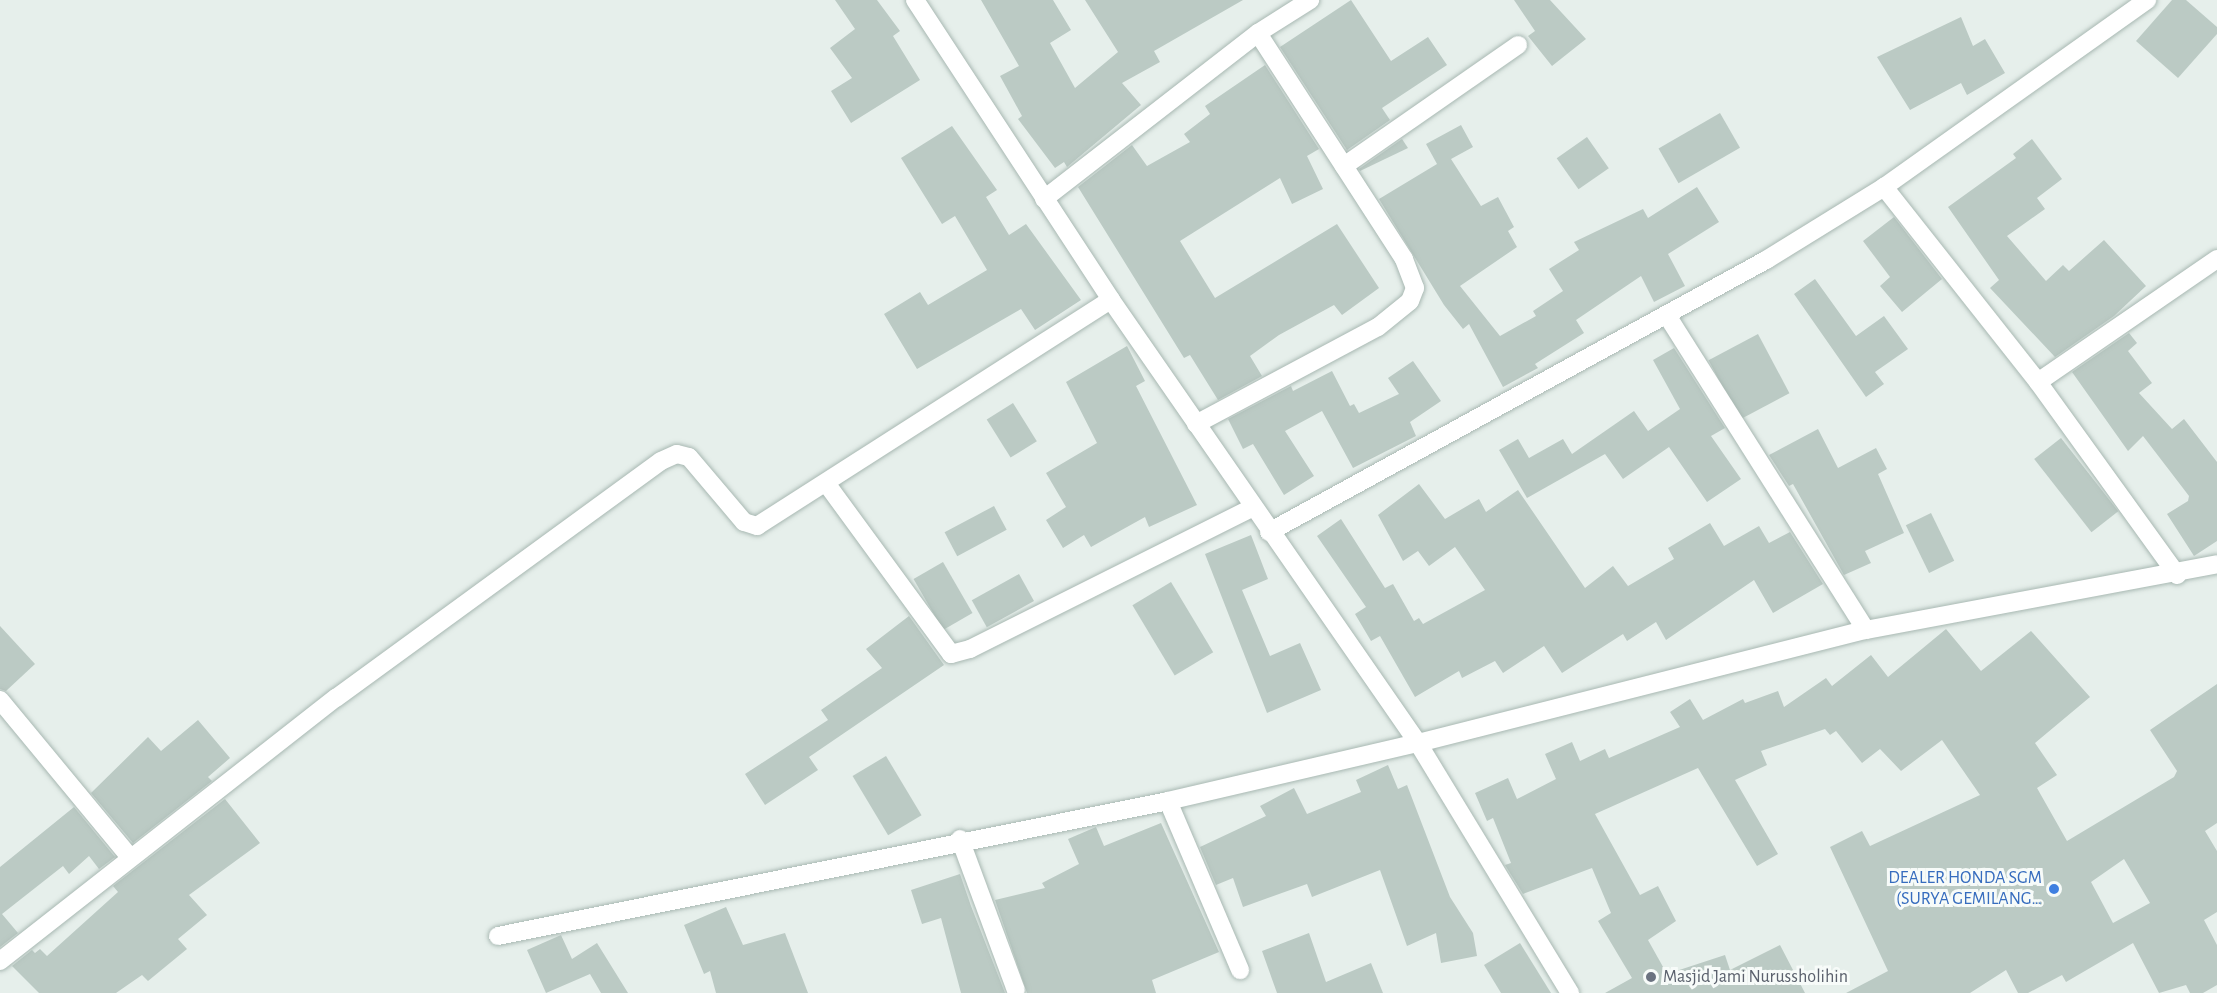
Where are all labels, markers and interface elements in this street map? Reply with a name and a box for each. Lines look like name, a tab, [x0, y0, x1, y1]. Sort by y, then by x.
place label: DEALER HONDA SGM (SURYA GEMILANG…	[1888, 868, 2042, 910]
marker: DEALER HONDA SGM (SURYA GEMILANG…	[2047, 882, 2061, 896]
place label: Masjid Jami Nurussholihin	[1663, 966, 1848, 988]
marker: Masjid Jami Nurussholihin	[1644, 970, 1658, 984]

